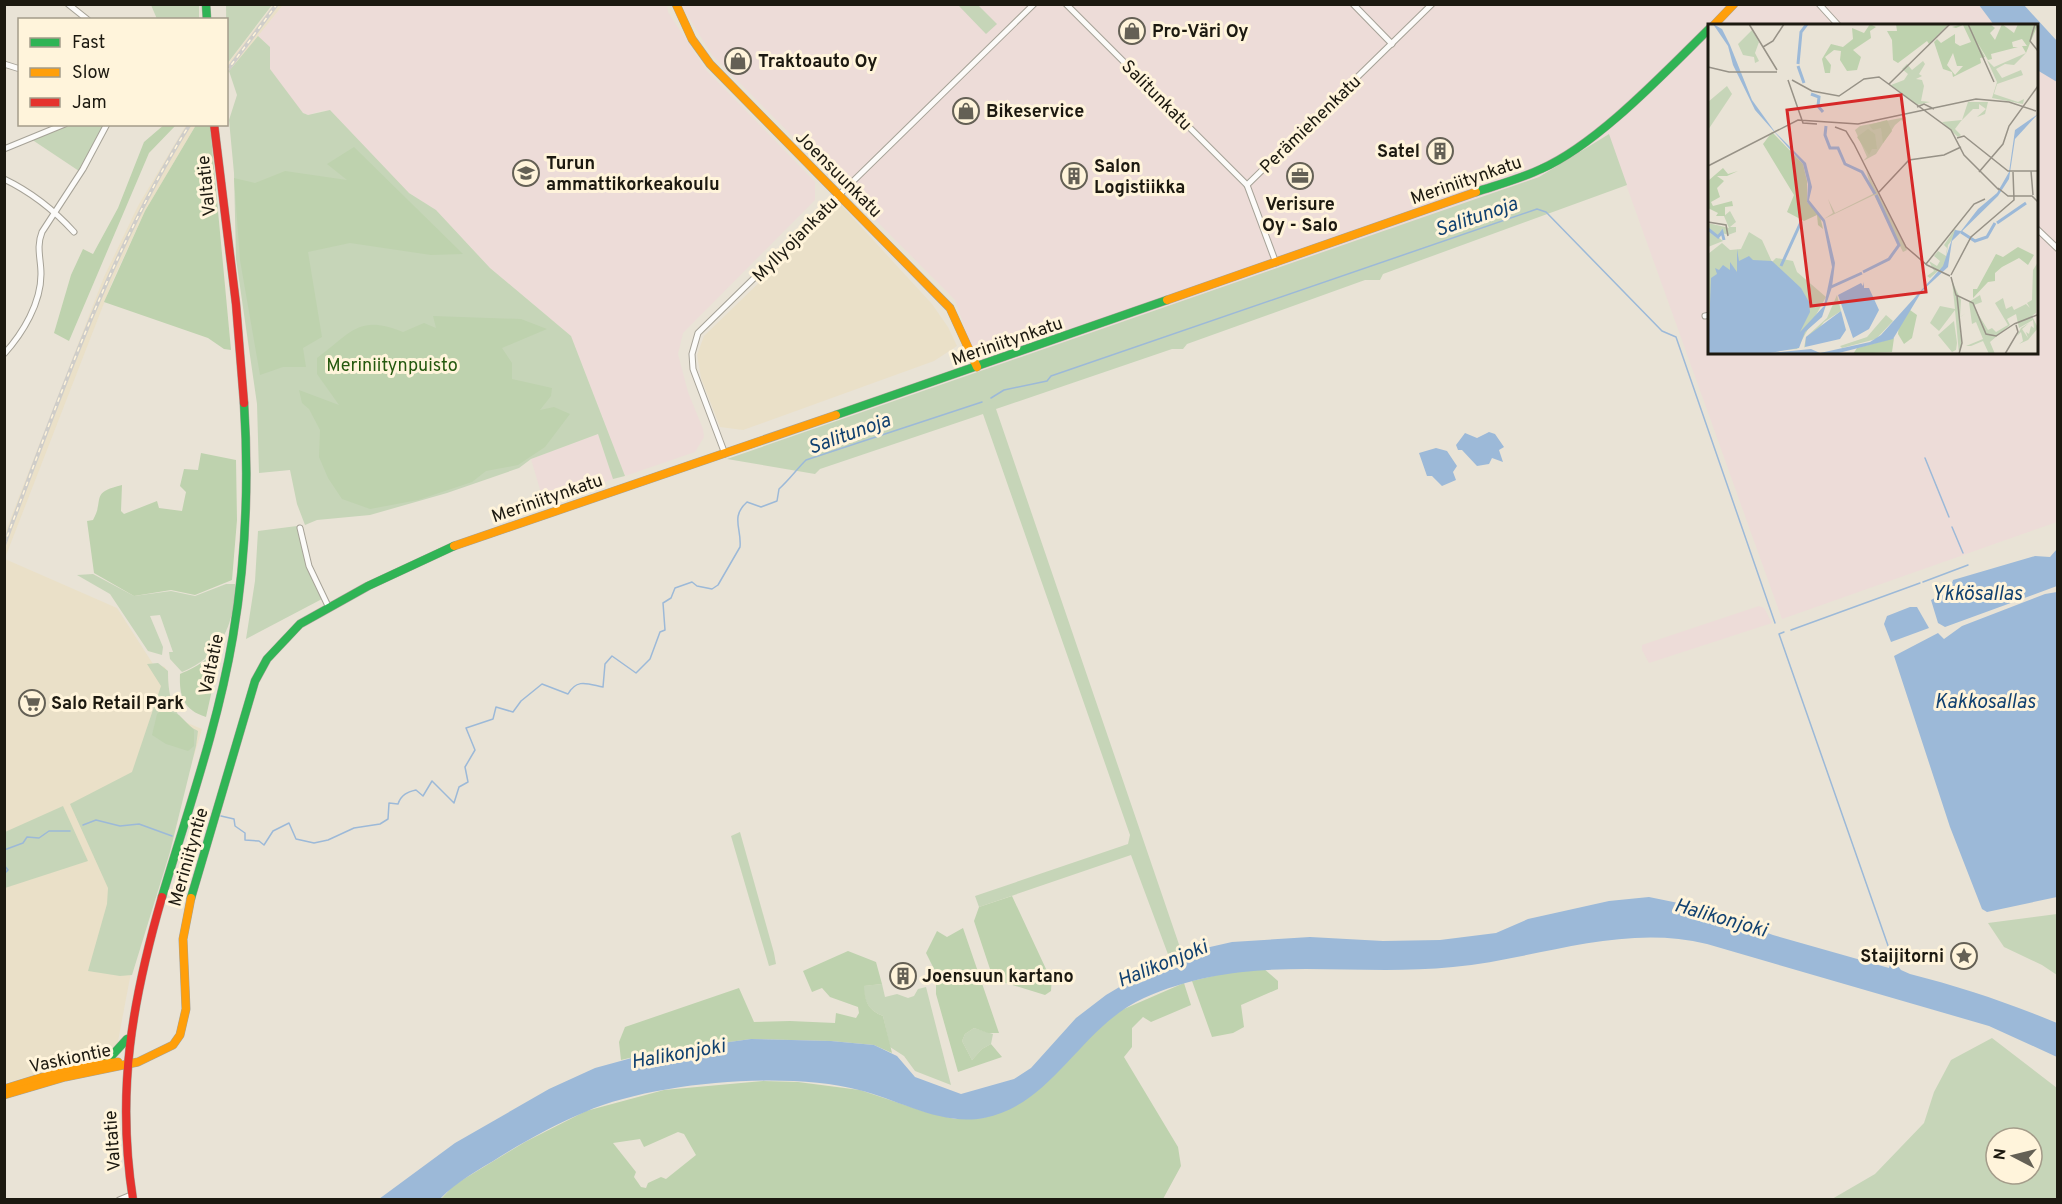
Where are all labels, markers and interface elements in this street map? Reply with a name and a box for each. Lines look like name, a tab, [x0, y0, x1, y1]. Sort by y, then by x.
shop icon: Pro-Väri Oy	[1117, 16, 1147, 46]
legend	[18, 18, 228, 126]
place label: Pro-Väri Oy	[1152, 21, 1249, 44]
inset map	[1708, 24, 2038, 354]
text: Fast	[72, 32, 105, 55]
shop icon: Traktoauto Oy	[723, 46, 753, 76]
place label: Traktoauto Oy	[758, 51, 877, 74]
street label: Salitunkatu	[1116, 56, 1196, 136]
text: Slow	[72, 62, 110, 85]
street label: Perämiehenkatu	[1256, 71, 1367, 179]
text: Jam	[72, 92, 107, 115]
shop icon: Bikeservice	[951, 96, 981, 126]
place label: Bikeservice	[986, 101, 1084, 124]
street label: Joensuunkatu	[790, 127, 886, 223]
building icon: Satel	[1425, 136, 1455, 166]
place label: Satel	[1377, 141, 1420, 164]
street label: Meriniitynkatu	[1408, 152, 1525, 211]
place label: Turun ammattikorkeakoulu	[546, 153, 720, 197]
street label: Valtatie	[193, 154, 222, 217]
place label: Salon Logistiikka	[1094, 156, 1185, 200]
school or university icon: Turun ammattikorkeakoulu	[511, 158, 541, 188]
building icon: Salon Logistiikka	[1059, 161, 1089, 191]
office icon: Verisure Oy - Salo	[1285, 161, 1315, 191]
water label: Salitunoja	[1432, 191, 1522, 244]
street label: Myllyojankatu	[748, 192, 844, 288]
place label: Verisure Oy - Salo	[1262, 194, 1338, 238]
street label: Meriniitynkatu	[949, 313, 1066, 372]
park label: Meriniitynpuisto	[326, 355, 458, 378]
water label: Salitunoja	[805, 408, 895, 462]
street label: Meriniitynkatu	[489, 470, 606, 529]
water label: Ykkösallas	[1932, 582, 2023, 608]
street label: Valtatie	[195, 632, 230, 697]
supermarket icon: Salo Retail Park	[17, 688, 47, 718]
water label: Kakkosallas	[1934, 690, 2037, 716]
place label: Salo Retail Park	[51, 693, 184, 716]
street label: Meriniityntie	[164, 805, 215, 910]
water label: Halikonjoki	[1671, 893, 1771, 945]
water label: Halikonjoki	[1114, 935, 1213, 995]
place icon: Staijitorni	[1949, 941, 1979, 971]
place label: Staijitorni	[1860, 946, 1944, 969]
building icon: Joensuun kartano	[888, 961, 918, 991]
place label: Joensuun kartano	[922, 966, 1074, 989]
water label: Halikonjoki	[629, 1034, 729, 1076]
street label: Vaskiontie	[27, 1040, 113, 1079]
street label: Valtatie	[100, 1110, 127, 1172]
north arrow	[1984, 1126, 2044, 1186]
text: N	[1990, 1147, 2012, 1161]

